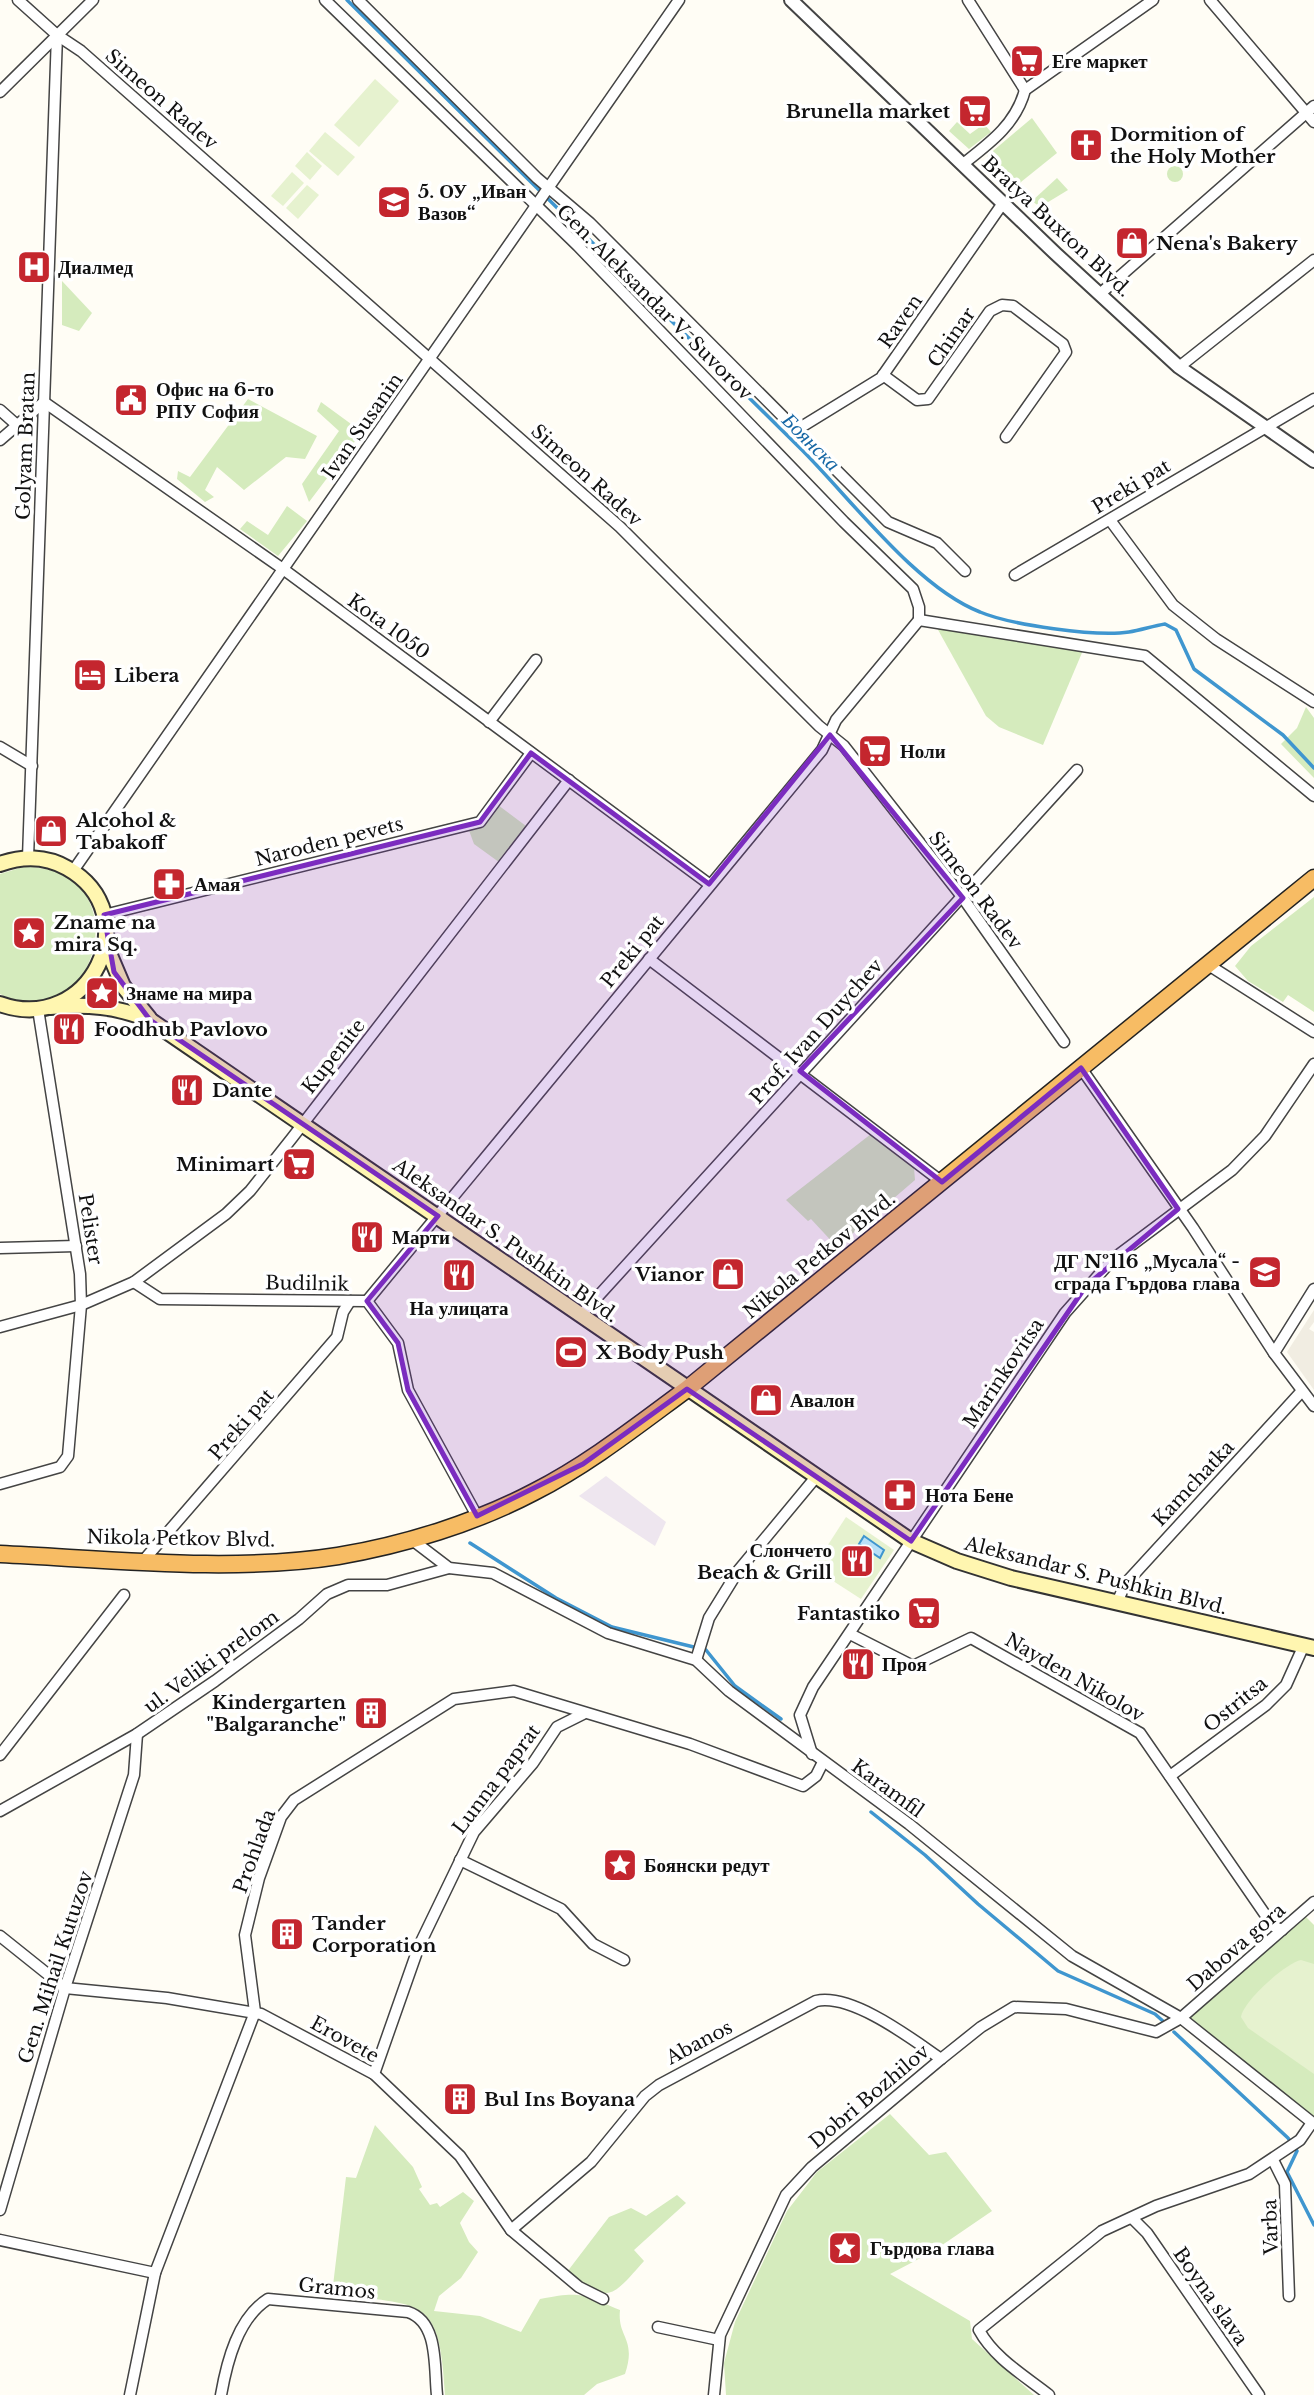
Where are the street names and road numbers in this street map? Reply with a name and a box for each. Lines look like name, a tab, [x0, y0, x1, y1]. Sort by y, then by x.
street label: Simeon Radev	[101, 44, 223, 155]
street label: Bratya Buxton Blvd.	[977, 151, 1136, 302]
street label: Gen. Aleksandar V. Suvorov	[552, 200, 758, 405]
street label: Raven	[874, 290, 927, 353]
street label: Chinar	[923, 303, 980, 372]
street label: Ivan Susanin	[317, 369, 408, 484]
street label: Golyam Bratan	[11, 372, 40, 521]
street label: Simeon Radev	[526, 419, 647, 532]
street label: Preki pat	[1088, 454, 1175, 519]
street label: Kota 1050	[343, 589, 434, 664]
street label: Naroden pevets	[253, 812, 406, 871]
street label: Simeon Radev	[924, 827, 1028, 954]
street label: Preki pat	[596, 910, 669, 992]
street label: Prof. Ivan Duychev	[745, 954, 888, 1109]
street label: Kupenite	[297, 1014, 370, 1098]
street label: Aleksandar S. Pushkin Blvd.	[388, 1153, 623, 1327]
street label: Nikola Petkov Blvd.	[739, 1187, 900, 1324]
street label: Pelister	[74, 1192, 107, 1266]
street label: Budilnik	[265, 1271, 349, 1296]
street label: Marinkovitsa	[958, 1314, 1049, 1432]
street label: Preki pat	[204, 1383, 279, 1465]
street label: Kamchatka	[1148, 1435, 1239, 1531]
street label: Nikola Petkov Blvd.	[87, 1525, 275, 1552]
street label: Aleksandar S. Pushkin Blvd.	[961, 1531, 1230, 1619]
street label: ul. Veliki prelom	[140, 1605, 283, 1718]
street label: Nayden Nikolov	[1001, 1628, 1149, 1727]
street label: Ostritsa	[1199, 1671, 1272, 1737]
street label: Lunna paprat	[448, 1719, 546, 1839]
street label: Karamfil	[847, 1754, 928, 1822]
street label: Prohlada	[229, 1806, 280, 1896]
street label: Gen. Mihail Kutuzov	[13, 1867, 98, 2066]
street label: Dabova gora	[1183, 1898, 1290, 1996]
street label: Erovete	[306, 2011, 383, 2068]
street label: Abanos	[661, 2015, 736, 2070]
street label: Dobri Bozhilov	[805, 2039, 934, 2153]
street label: Varba	[1258, 2198, 1283, 2256]
street label: Boyna slava	[1168, 2243, 1253, 2350]
street label: Gramos	[297, 2273, 377, 2304]

